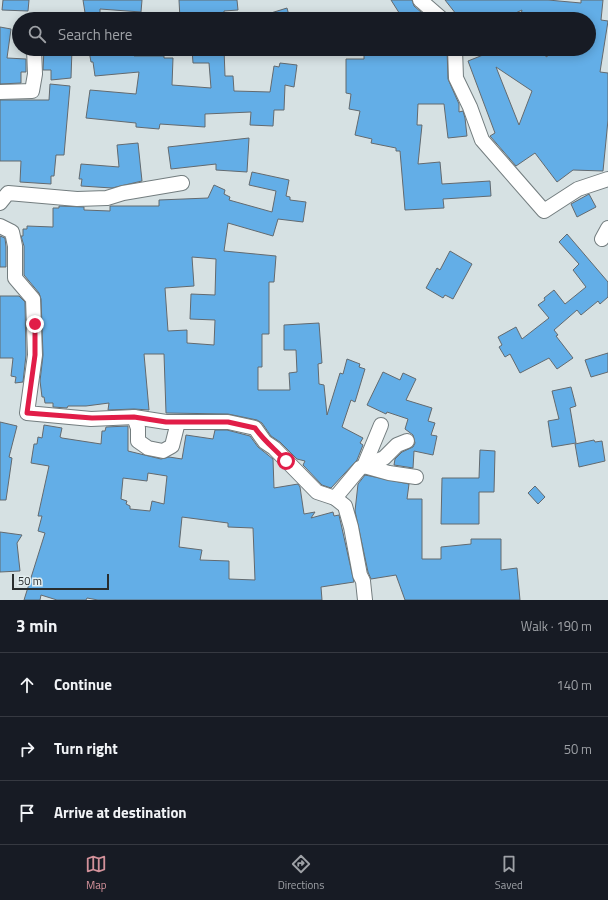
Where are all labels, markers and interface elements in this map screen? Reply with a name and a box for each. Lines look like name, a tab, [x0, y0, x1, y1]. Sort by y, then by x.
search box	[12, 12, 596, 56]
icon: search	[26, 23, 48, 45]
text: Search here	[58, 23, 132, 46]
route end	[26, 315, 44, 333]
route start	[277, 452, 295, 470]
scale bar	[12, 572, 109, 591]
text: 50 m	[18, 573, 42, 589]
text: 3 min	[16, 613, 57, 639]
text: Walk · 190 m	[521, 616, 592, 636]
text: Continue	[54, 673, 112, 696]
icon: ahead	[16, 674, 38, 696]
text: 140 m	[556, 675, 592, 695]
text: Turn right	[54, 737, 118, 760]
icon: right	[16, 738, 38, 760]
text: 50 m	[564, 739, 592, 759]
text: Arrive at destination	[54, 801, 187, 824]
icon: arrive	[16, 802, 38, 824]
tab: Map	[85, 853, 107, 893]
tab: Directions	[278, 853, 324, 893]
tab: Saved	[495, 853, 523, 893]

